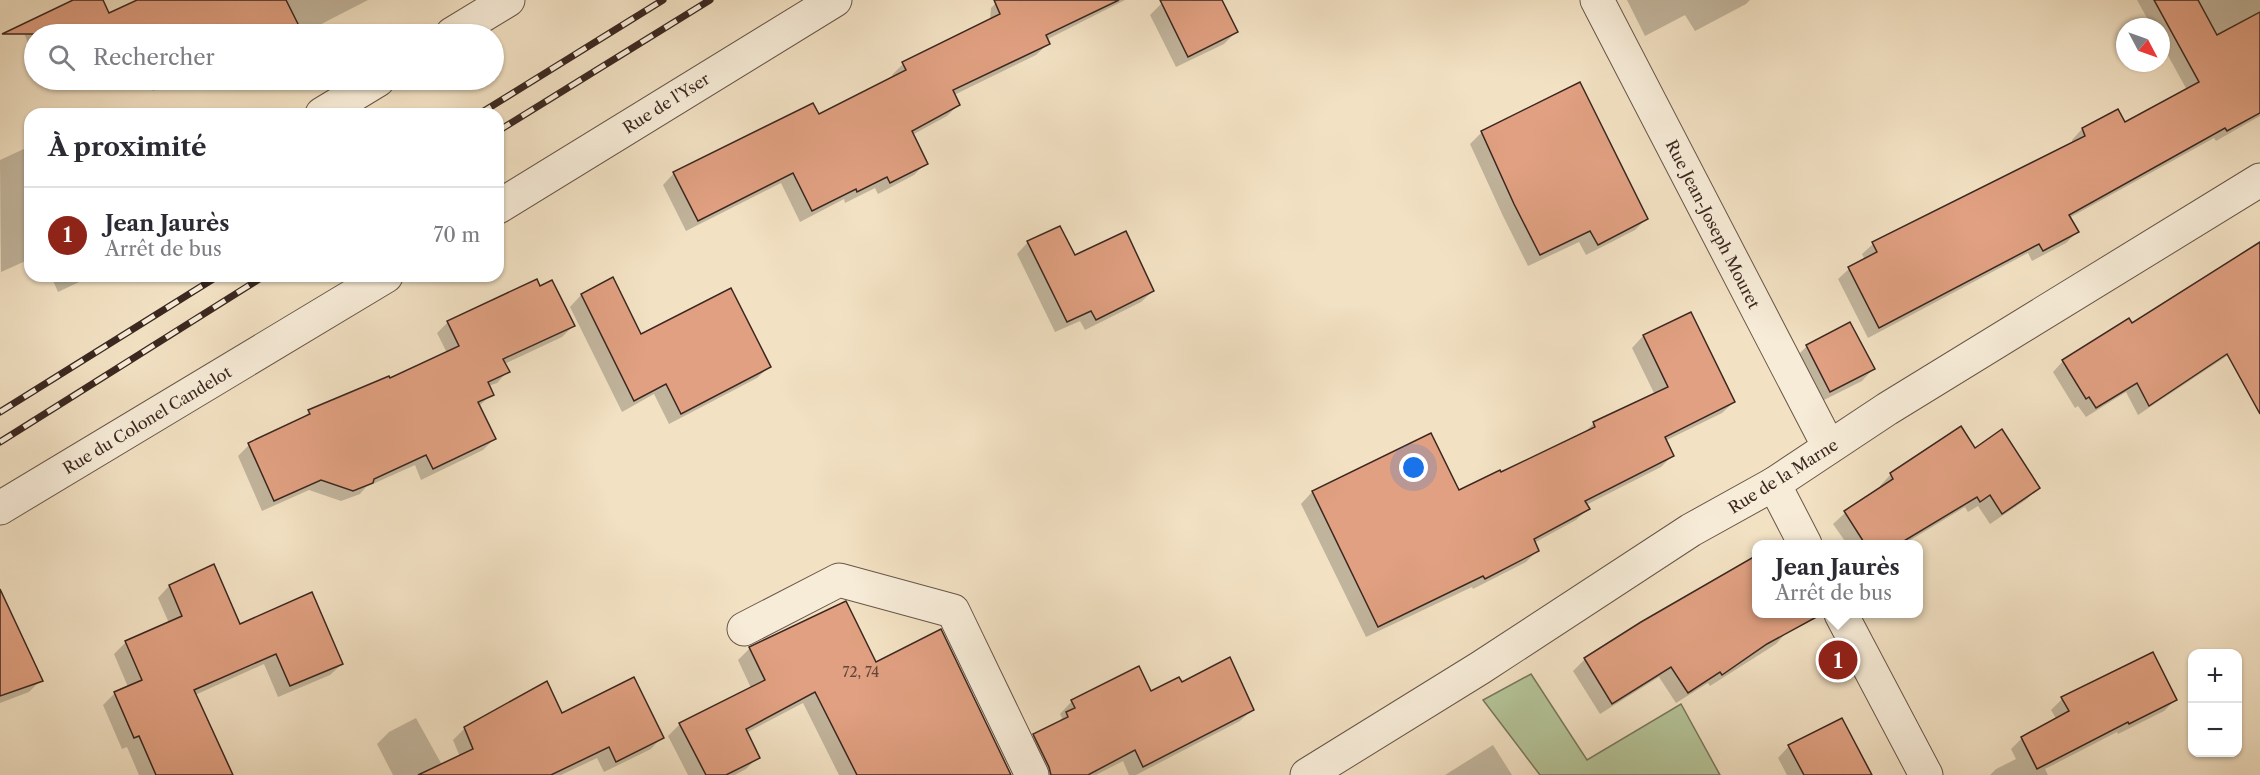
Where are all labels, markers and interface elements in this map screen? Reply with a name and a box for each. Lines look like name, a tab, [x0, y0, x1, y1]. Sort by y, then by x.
north arrow	[2116, 18, 2170, 72]
search box	[24, 24, 504, 90]
icon: search	[45, 41, 78, 74]
text: Rechercher	[93, 44, 215, 71]
street label: Rue de l'Yser	[619, 68, 713, 138]
text: À proximité	[48, 131, 207, 163]
street label: Rue Jean-Joseph Mouret	[1662, 136, 1764, 312]
text: Jean Jaurès	[105, 210, 229, 237]
text: 1	[63, 223, 72, 247]
text: 70 m	[434, 223, 480, 247]
text: Arrêt de bus	[105, 237, 222, 261]
street label: Rue du Colonel Candelot	[59, 362, 235, 478]
street label: Rue de la Marne	[1725, 434, 1841, 518]
your location	[1399, 453, 1428, 482]
popup	[1752, 540, 1923, 618]
text: Jean Jaurès	[1775, 554, 1900, 581]
text: Arrêt de bus	[1775, 581, 1892, 605]
pin: 1	[1818, 638, 1858, 682]
map controls	[2188, 649, 2242, 757]
button: +	[2188, 649, 2242, 703]
house number: 72, 74	[843, 663, 879, 681]
button: −	[2188, 703, 2242, 757]

